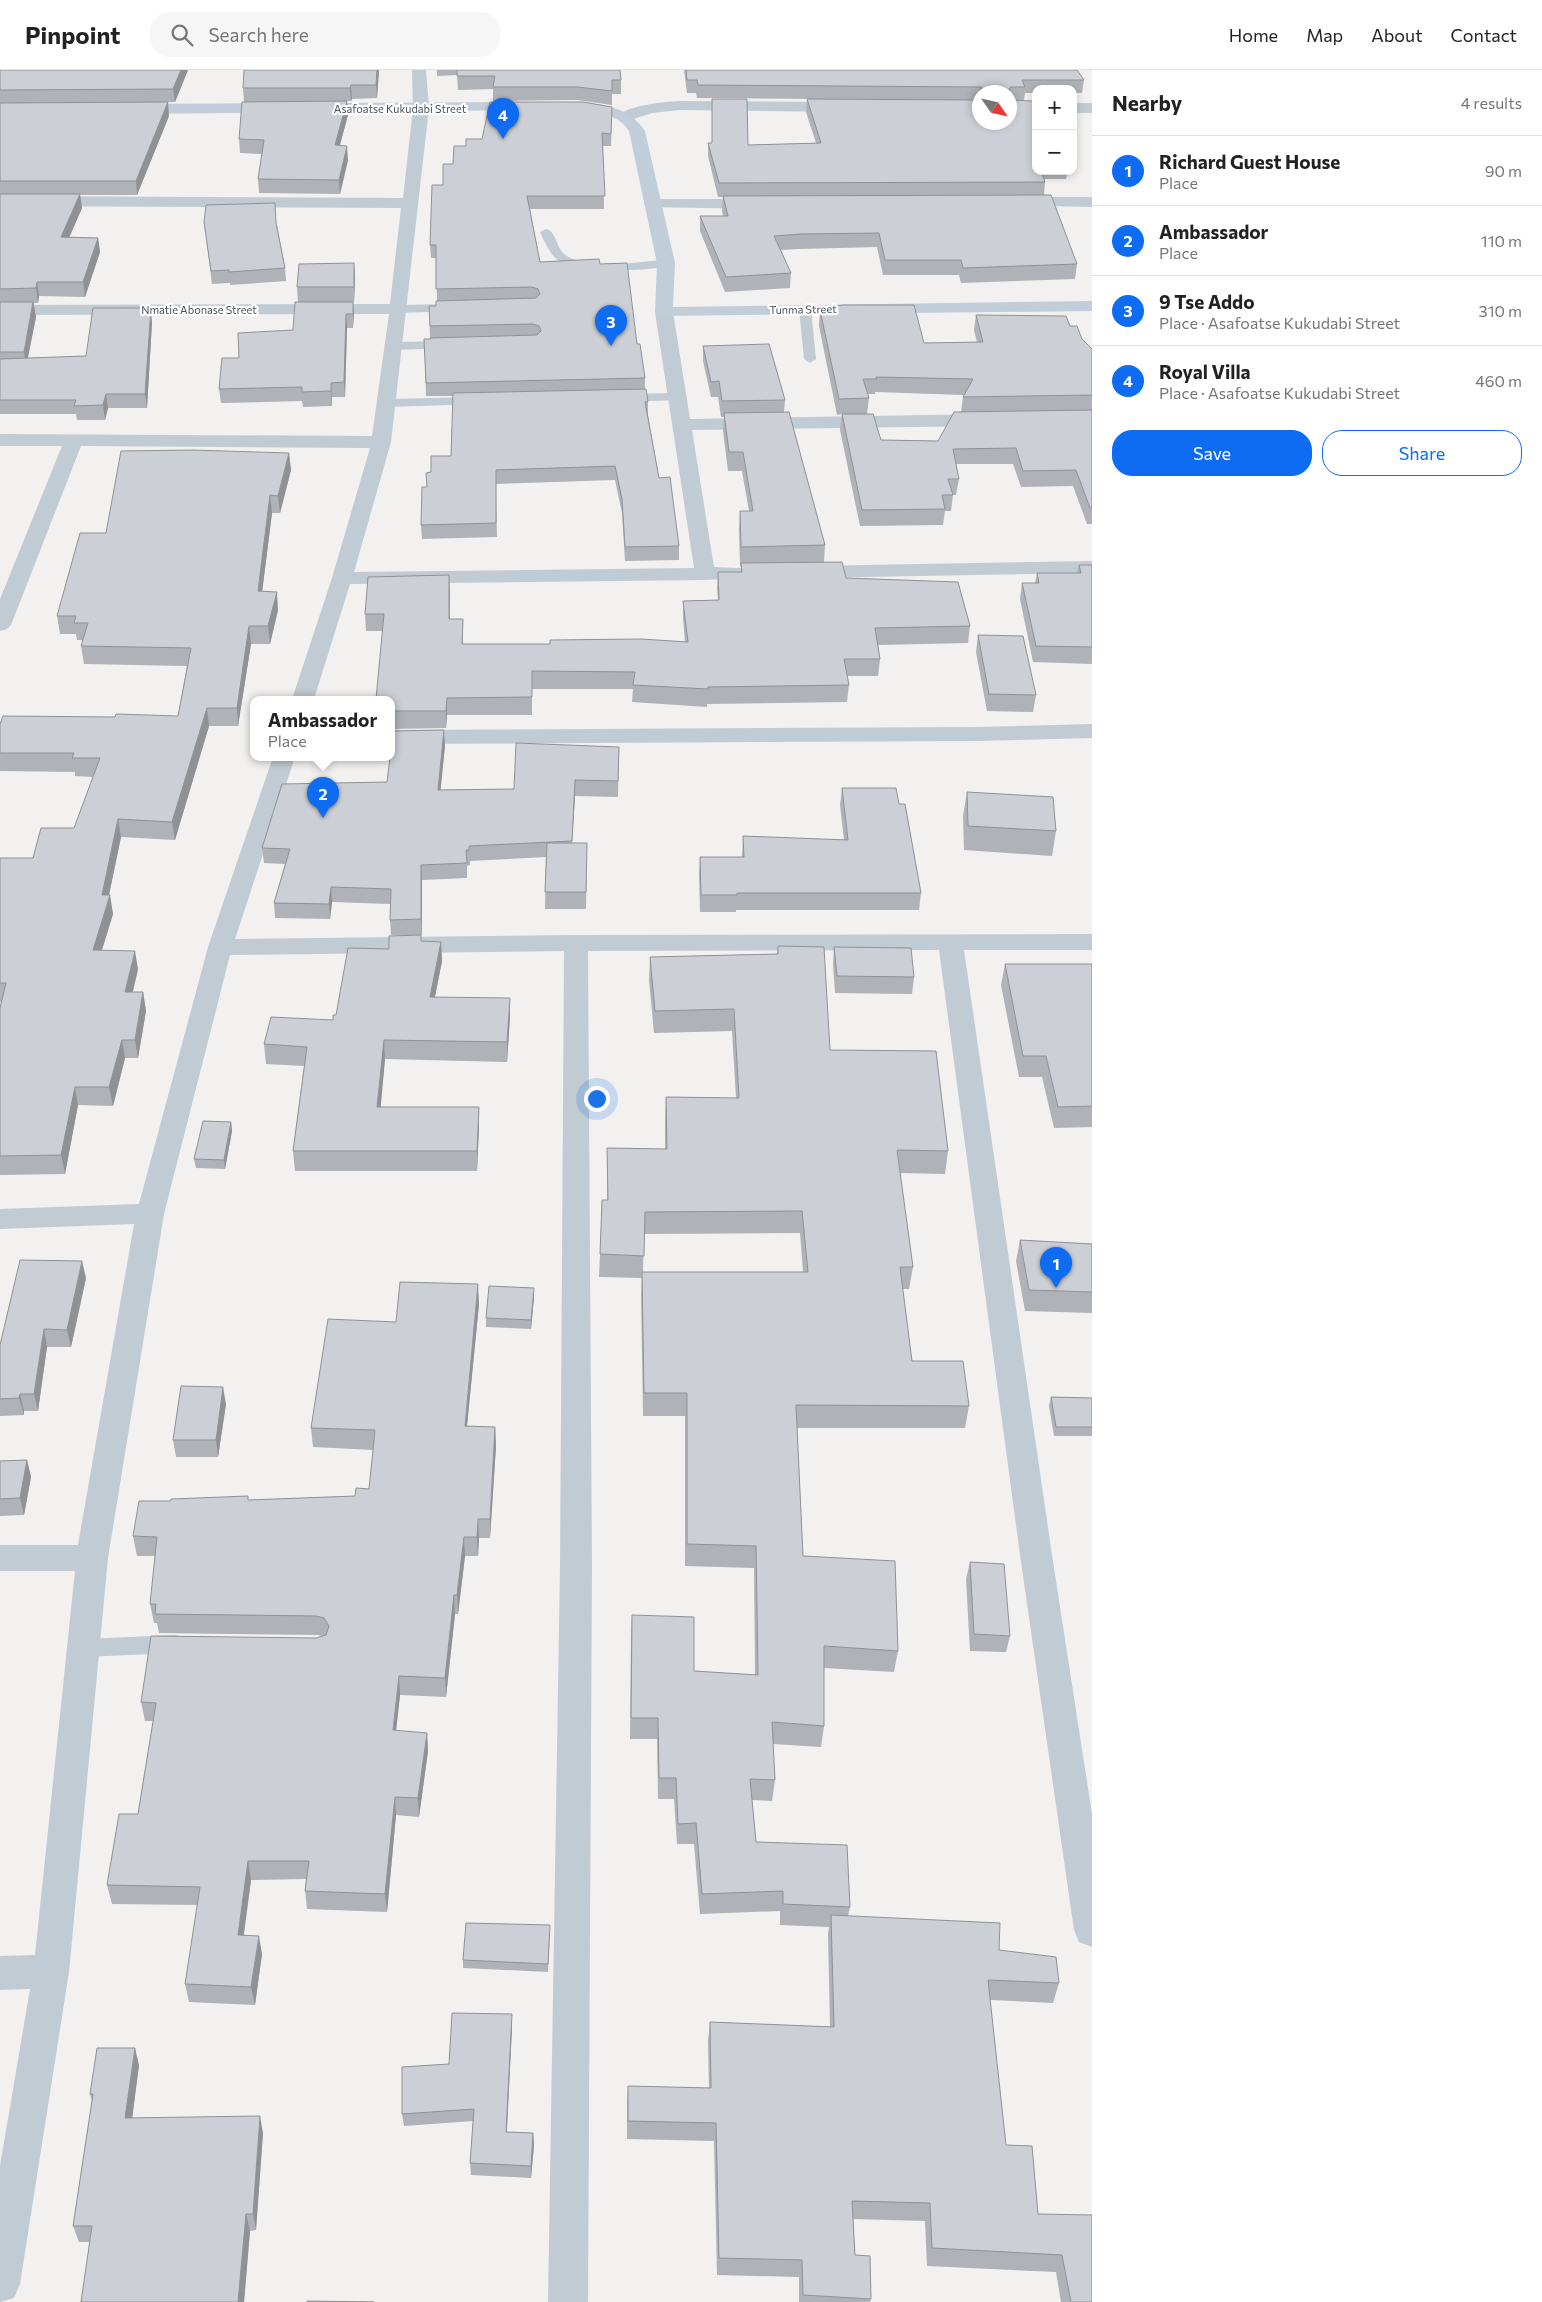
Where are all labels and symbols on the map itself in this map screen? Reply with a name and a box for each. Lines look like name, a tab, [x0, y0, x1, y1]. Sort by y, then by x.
north arrow	[972, 85, 1017, 130]
pin: 4	[487, 98, 519, 139]
street label: Asafoatse Kukudabi Street	[334, 102, 467, 115]
street label: Tunma Street	[769, 302, 837, 316]
street label: Nmatie Abonase Street	[141, 303, 257, 316]
pin: 3	[595, 305, 627, 346]
pin: 2	[307, 777, 339, 818]
your location	[584, 1086, 610, 1112]
pin: 1	[1040, 1247, 1072, 1288]

